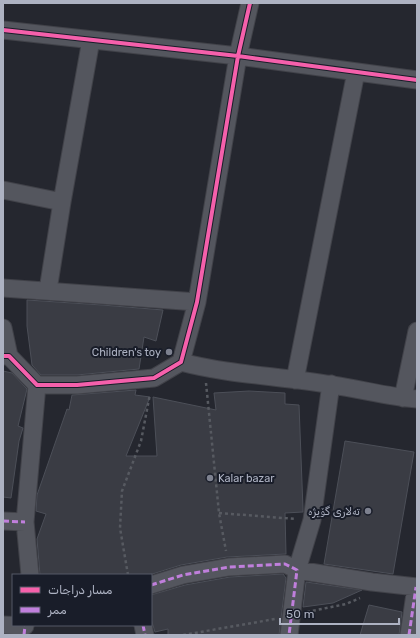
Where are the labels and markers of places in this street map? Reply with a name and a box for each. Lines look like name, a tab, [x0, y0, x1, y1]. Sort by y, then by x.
place label: Children's toy	[92, 346, 161, 359]
marker: Children's toy	[164, 347, 174, 357]
place label: Kalar bazar	[218, 472, 275, 485]
marker: Kalar bazar	[205, 473, 215, 483]
place label: تەلاری گۆیژە	[308, 505, 360, 518]
marker: تەلاری گۆیژە	[363, 506, 373, 516]

